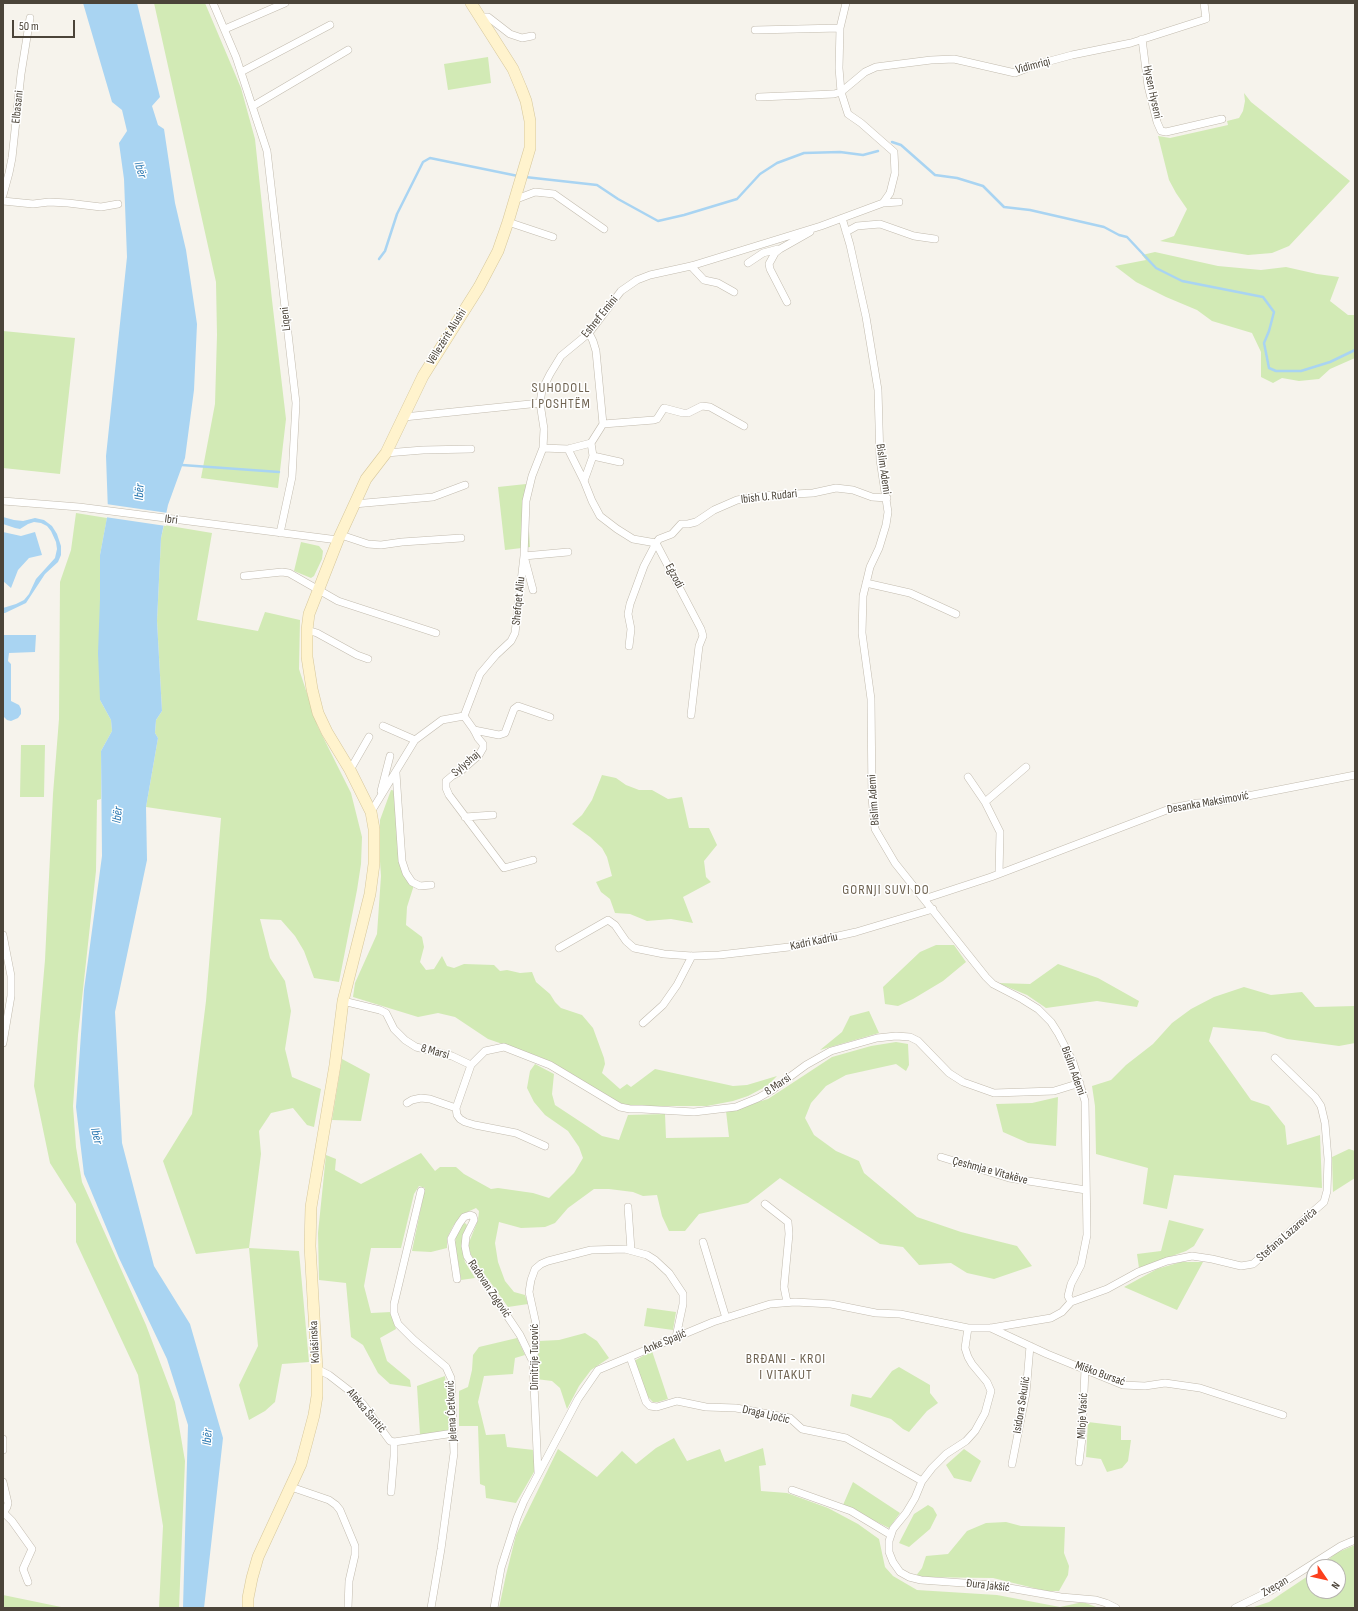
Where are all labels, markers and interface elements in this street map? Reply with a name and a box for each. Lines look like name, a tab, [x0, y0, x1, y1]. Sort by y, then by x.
scale bar	[14, 12, 77, 38]
text: 50 m	[19, 19, 39, 34]
street label: Vidimriqi	[1014, 54, 1052, 78]
street label: Hysen Hyseni	[1139, 64, 1165, 120]
street label: Elbasani	[9, 90, 27, 124]
water label: Ibër	[130, 160, 150, 180]
street label: Eshref Emini	[579, 293, 621, 341]
street label: Liqeni	[278, 306, 294, 332]
street label: Vëllezërit Alushi	[424, 306, 470, 368]
district label: SUHODOLL I POSHTËM	[531, 380, 591, 412]
street label: Bislim Ademi	[872, 443, 894, 495]
water label: Ibër	[132, 483, 148, 501]
street label: Ibish U. Rudari	[740, 487, 798, 507]
street label: Ibri	[164, 512, 178, 528]
street label: Egzodi	[662, 561, 686, 591]
street label: Shefqet Aliu	[509, 576, 529, 626]
street label: Sylyshaj	[449, 748, 483, 780]
street label: Bislim Ademi	[865, 774, 883, 826]
street label: Desanka Maksimović	[1166, 789, 1250, 817]
water label: Ibër	[109, 806, 127, 824]
district label: GORNJI SUVI DO	[842, 882, 930, 898]
street label: Kadri Kadriu	[789, 930, 839, 954]
street label: 8 Marsi	[419, 1041, 451, 1063]
street label: Bislim Ademi	[1058, 1045, 1088, 1097]
street label: 8 Marsi	[762, 1071, 794, 1099]
water label: Ibër	[86, 1126, 106, 1146]
street label: Çeshmja e Vitakëve	[951, 1154, 1029, 1188]
street label: Stefana Lazarevića	[1254, 1205, 1320, 1265]
street label: Radovan Zogović	[464, 1257, 514, 1321]
street label: Kolašinska	[307, 1321, 323, 1363]
street label: Dimitrije Tucović	[528, 1324, 542, 1390]
street label: Anke Spajić	[641, 1326, 689, 1358]
district label: BRĐANI - KROI I VITAKUT	[746, 1351, 826, 1384]
street label: Miško Bursać	[1073, 1358, 1127, 1390]
street label: Isidora Sekulić	[1010, 1375, 1034, 1435]
street label: Jelena Ćetković	[443, 1380, 461, 1442]
street label: Aleksa Šantić	[343, 1386, 389, 1436]
street label: Miloje Vasić	[1075, 1392, 1091, 1440]
street label: Draga Ljočic	[741, 1403, 791, 1427]
water label: Ibër	[200, 1428, 216, 1446]
north arrow	[1306, 1559, 1346, 1599]
street label: Zveçan	[1259, 1574, 1291, 1600]
street label: Ðura Jakšić	[966, 1577, 1010, 1595]
text: N	[1329, 1579, 1343, 1592]

